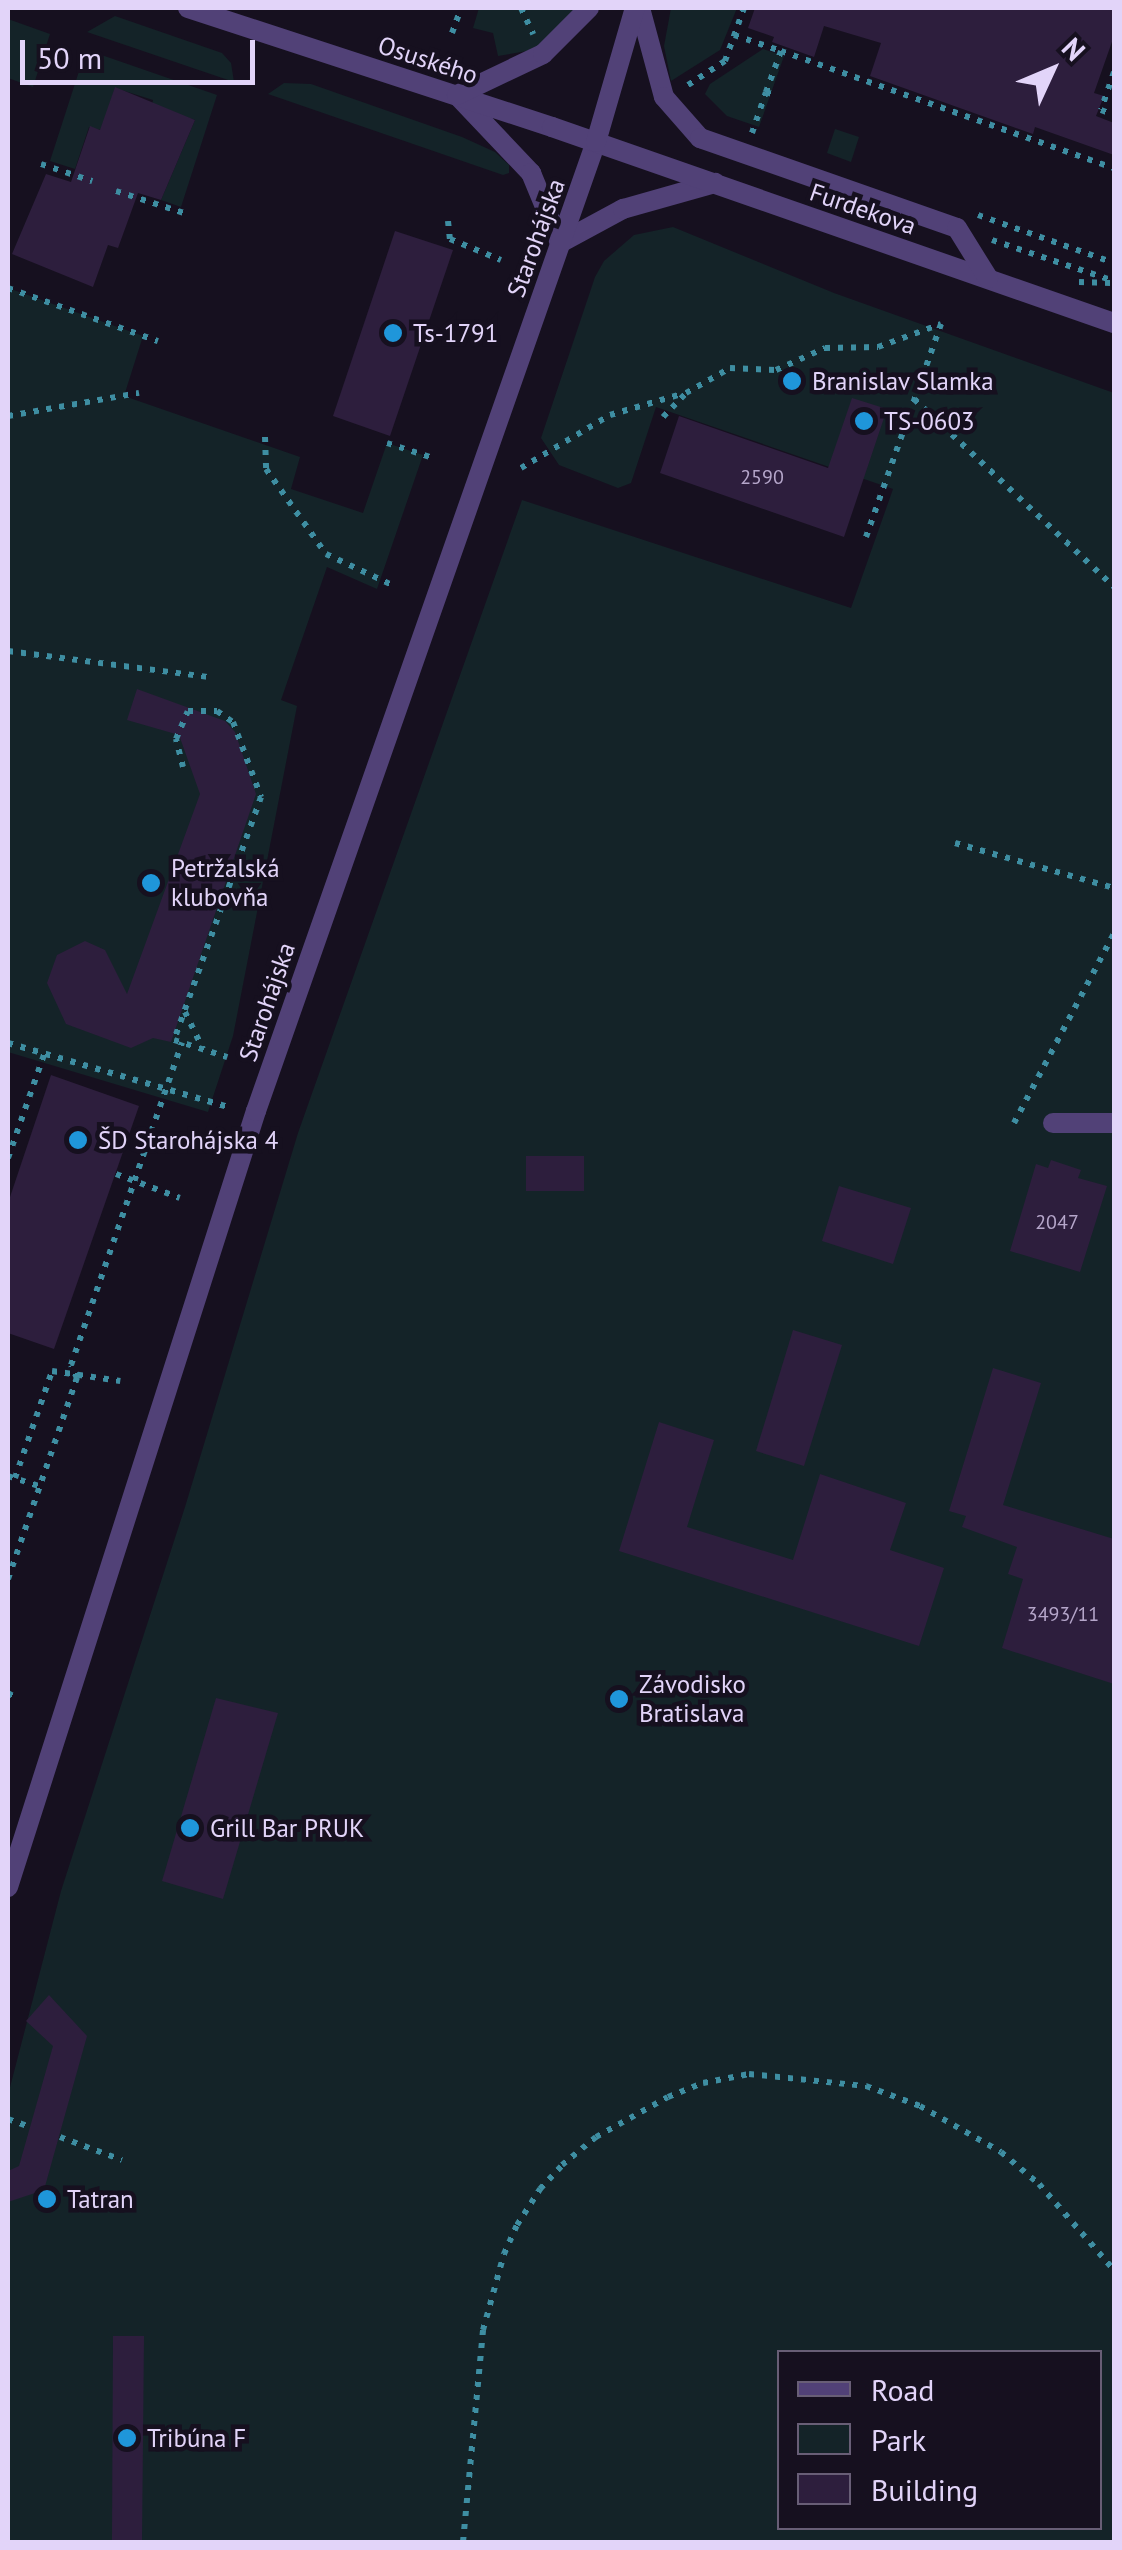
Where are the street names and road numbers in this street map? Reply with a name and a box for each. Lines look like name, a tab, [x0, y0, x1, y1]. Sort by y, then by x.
street label: Osuského	[374, 30, 482, 90]
street label: Starohájska	[501, 175, 571, 301]
street label: Furdekova	[806, 177, 920, 241]
street label: Starohájska	[233, 939, 301, 1065]

